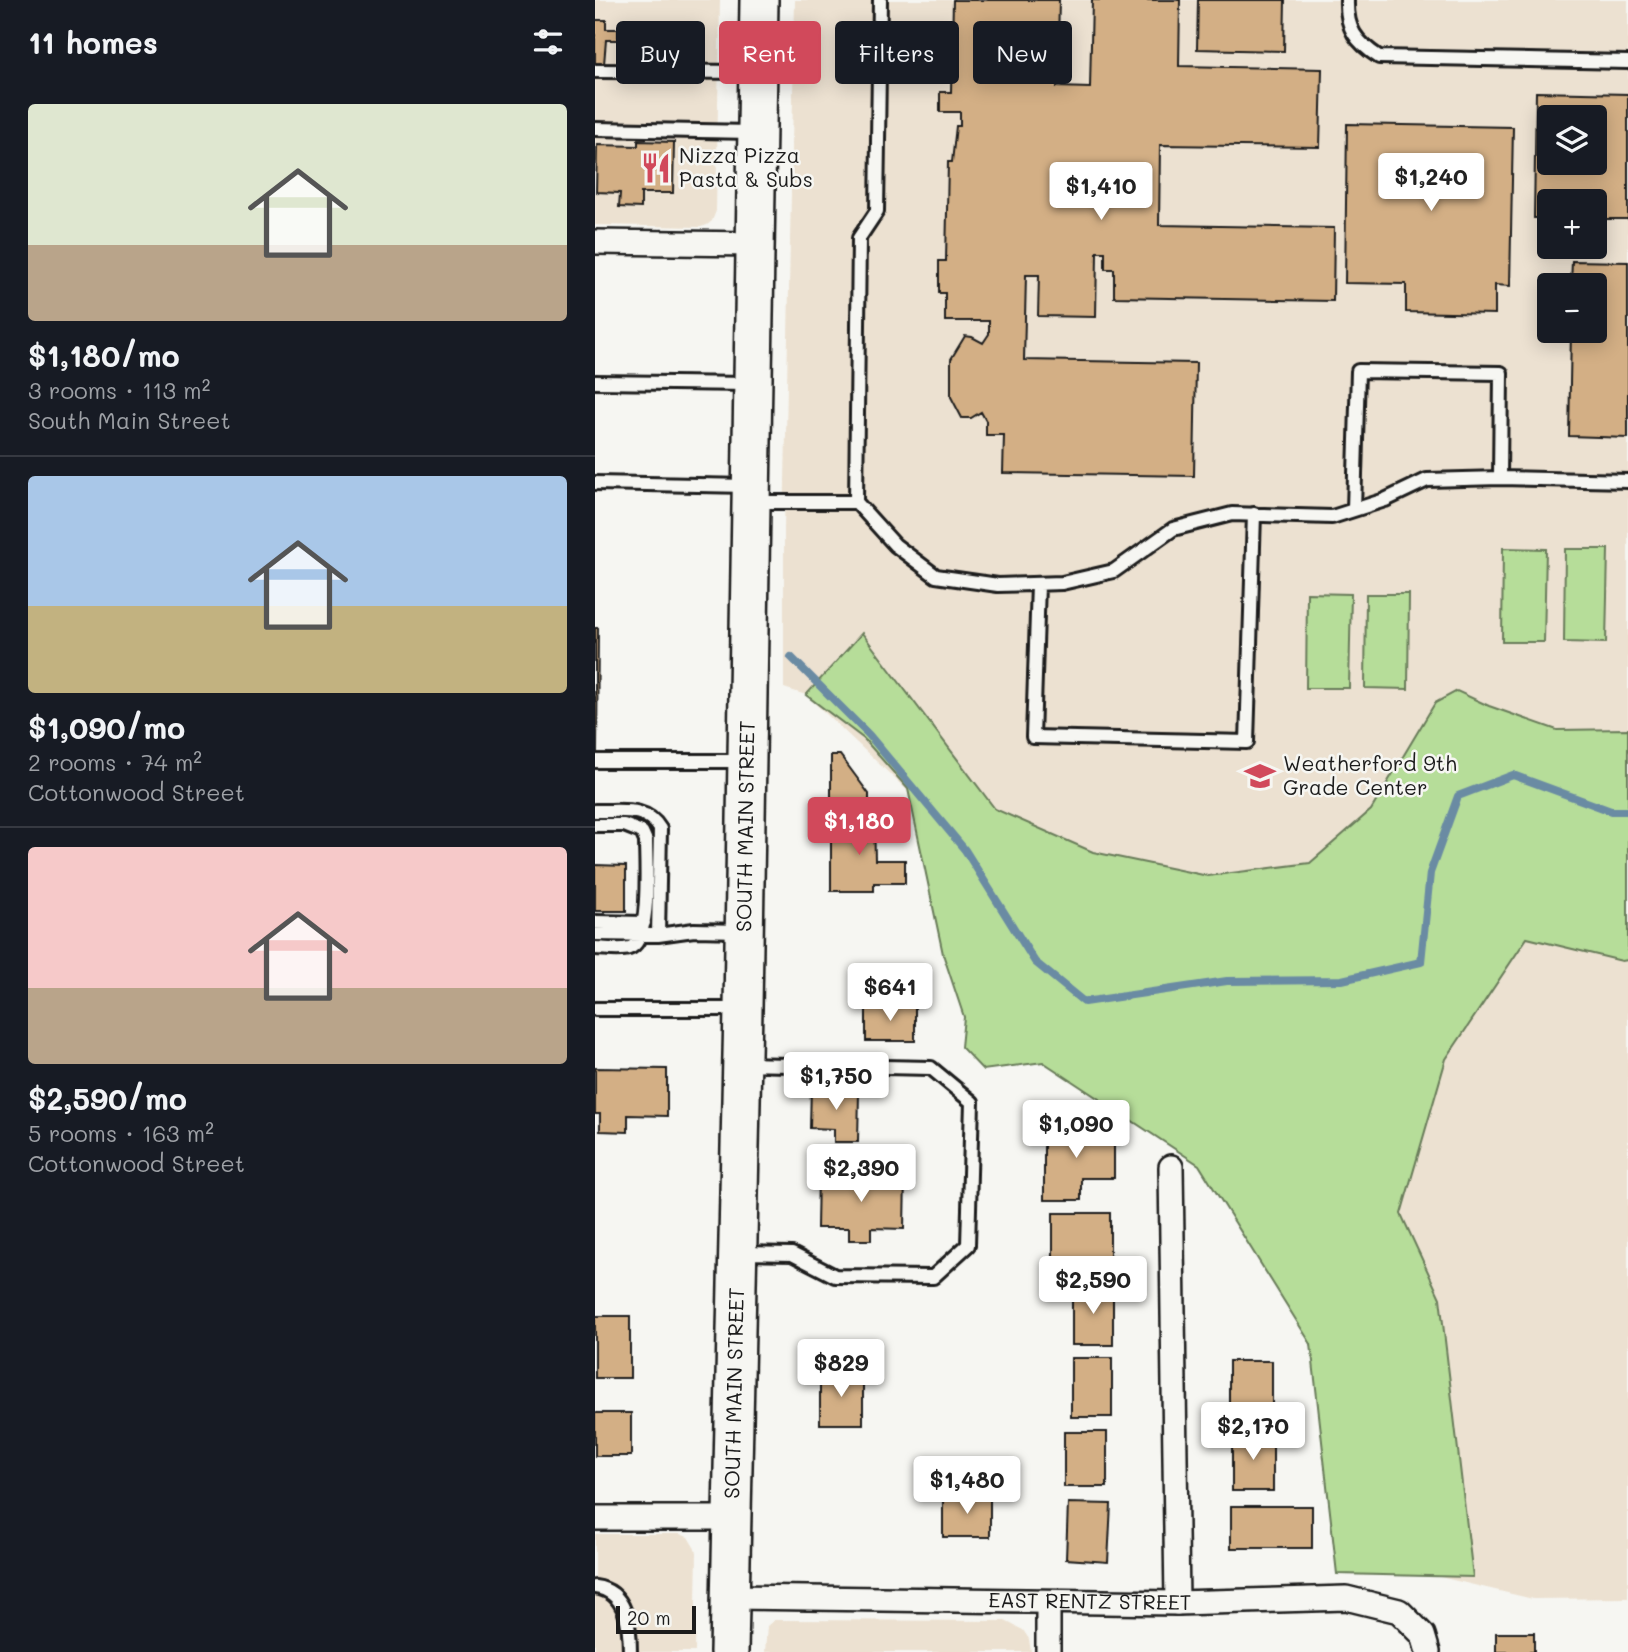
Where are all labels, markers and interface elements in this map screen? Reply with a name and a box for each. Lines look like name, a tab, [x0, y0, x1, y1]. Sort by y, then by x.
chip: Buy	[616, 21, 705, 84]
chip: Rent	[719, 21, 821, 84]
chip: Filters	[835, 21, 959, 84]
chip: New	[973, 21, 1072, 84]
text: 11 homes	[28, 22, 158, 62]
icon: filters	[529, 23, 567, 61]
map controls	[1537, 105, 1607, 343]
button: layers	[1537, 105, 1607, 175]
place label: Nizza Pizza Pasta & Subs	[679, 141, 813, 192]
icon: home	[235, 150, 361, 276]
restaurant icon: Nizza Pizza Pasta & Subs	[639, 151, 673, 185]
pin: $1,240	[1374, 154, 1488, 213]
text: $1,240	[1394, 161, 1468, 191]
pin: $1,410	[1044, 162, 1158, 222]
text: $1,410	[1065, 170, 1137, 200]
button: +	[1537, 189, 1607, 259]
button: −	[1537, 273, 1607, 343]
text: $1,180/mo	[28, 335, 180, 375]
text: 3 rooms · 113 m²	[28, 375, 210, 405]
text: South Main Street	[28, 405, 231, 435]
icon: home	[235, 522, 361, 648]
text: $1,090/mo	[28, 707, 185, 747]
street label: SOUTH MAIN STREET	[729, 720, 760, 932]
text: 2 rooms · 74 m²	[28, 747, 202, 777]
place label: Weatherford 9th Grade Center	[1283, 749, 1457, 800]
school or university icon: Weatherford 9th Grade Center	[1243, 759, 1277, 793]
text: Cottonwood Street	[28, 777, 245, 807]
pin: $1,180	[802, 798, 916, 857]
text: $1,180	[824, 805, 894, 835]
icon: home	[235, 893, 361, 1019]
pin: $641	[849, 964, 931, 1023]
text: $641	[864, 971, 916, 1001]
pin: $1,750	[779, 1052, 893, 1112]
text: $1,750	[800, 1060, 872, 1090]
text: $2,590/mo	[28, 1078, 187, 1118]
pin: $1,090	[1019, 1100, 1133, 1160]
text: $1,090	[1039, 1108, 1113, 1138]
text: 5 rooms · 163 m²	[28, 1118, 214, 1148]
pin: $2,390	[804, 1144, 918, 1204]
text: Cottonwood Street	[28, 1148, 245, 1178]
text: $2,390	[823, 1152, 899, 1182]
pin: $2,590	[1036, 1256, 1150, 1316]
text: $2,590	[1055, 1264, 1131, 1294]
street label: SOUTH MAIN STREET	[717, 1287, 749, 1499]
pin: $829	[800, 1340, 882, 1399]
text: $829	[813, 1347, 869, 1377]
pin: $2,170	[1196, 1402, 1310, 1462]
text: $2,170	[1217, 1410, 1289, 1440]
pin: $1,480	[910, 1456, 1024, 1516]
text: $1,480	[929, 1464, 1005, 1494]
street label: EAST RENTZ STREET	[988, 1585, 1192, 1615]
scale bar	[616, 1603, 697, 1635]
text: 20 m	[627, 1605, 671, 1630]

